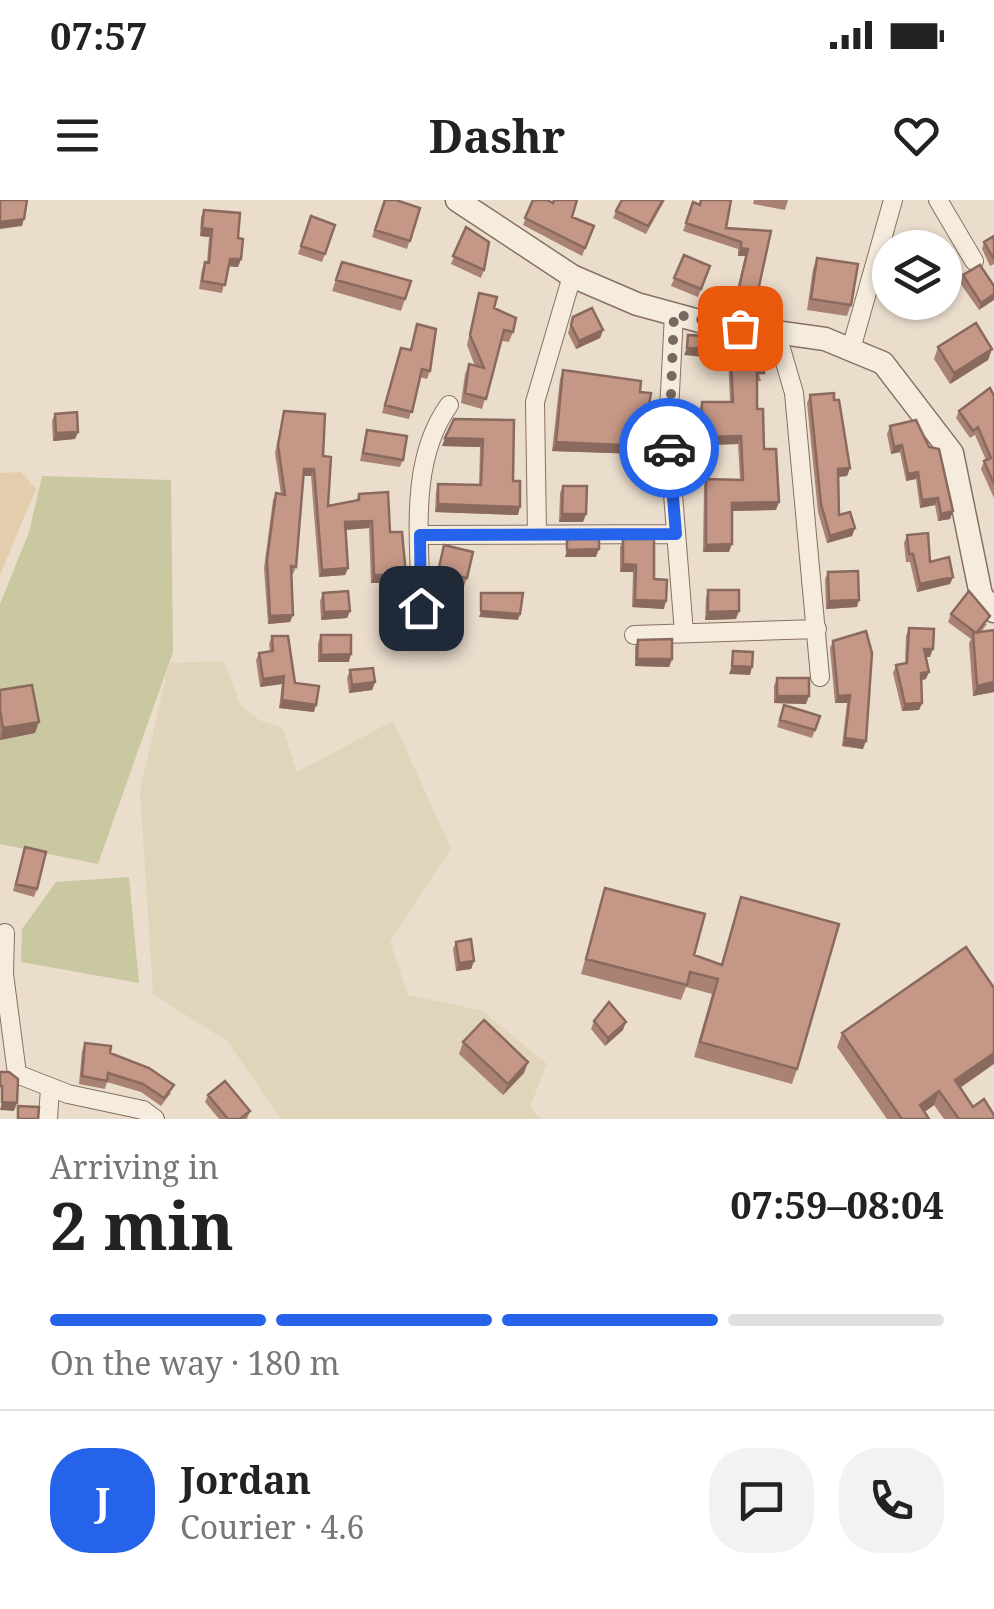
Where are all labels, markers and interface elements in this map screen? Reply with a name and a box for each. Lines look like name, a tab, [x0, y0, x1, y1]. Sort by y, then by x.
text: 07:57	[50, 9, 147, 61]
text: Dashr	[429, 105, 565, 166]
icon: menu	[50, 108, 105, 163]
icon: heart	[889, 108, 944, 163]
map controls	[872, 230, 962, 320]
button: layers	[872, 230, 962, 320]
pin	[698, 286, 783, 371]
icon: bag	[713, 301, 768, 356]
courier	[619, 398, 719, 498]
icon: car	[642, 421, 697, 476]
pin	[379, 566, 464, 651]
icon: home	[394, 581, 449, 636]
text: Arriving in	[50, 1145, 219, 1188]
text: 07:59–08:04	[730, 1178, 944, 1230]
text: 2 min	[50, 1181, 234, 1269]
text: On the way · 180 m	[50, 1341, 340, 1384]
button: chat	[709, 1448, 814, 1553]
button: phone	[839, 1448, 944, 1553]
text: Jordan	[180, 1453, 311, 1505]
text: J	[95, 1474, 110, 1526]
text: Courier · 4.6	[180, 1505, 364, 1548]

